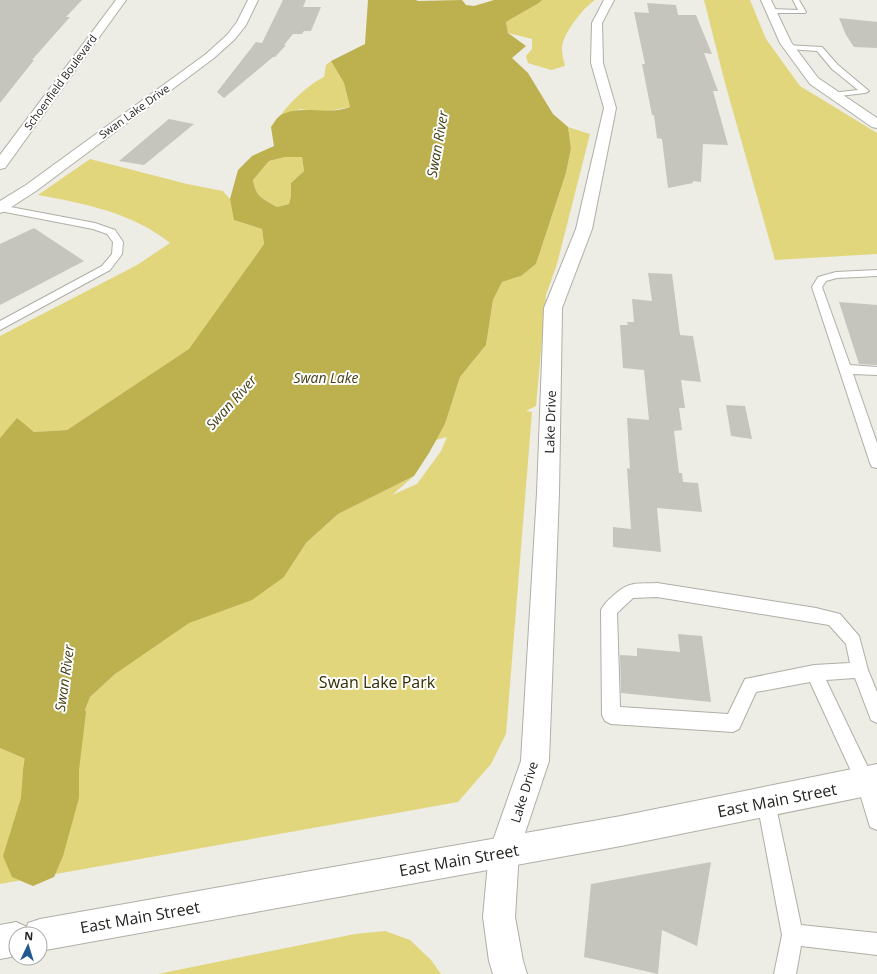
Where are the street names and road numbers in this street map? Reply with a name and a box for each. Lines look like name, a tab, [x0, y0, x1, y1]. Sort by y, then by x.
street label: Schoenfield Boulevard	[20, 31, 100, 133]
street label: Swan Lake Drive	[96, 80, 172, 142]
street label: Lake Drive	[540, 390, 560, 454]
street label: Lake Drive	[506, 759, 542, 825]
street label: East Main Street	[715, 778, 839, 822]
street label: East Main Street	[397, 839, 521, 881]
street label: East Main Street	[78, 896, 202, 938]

